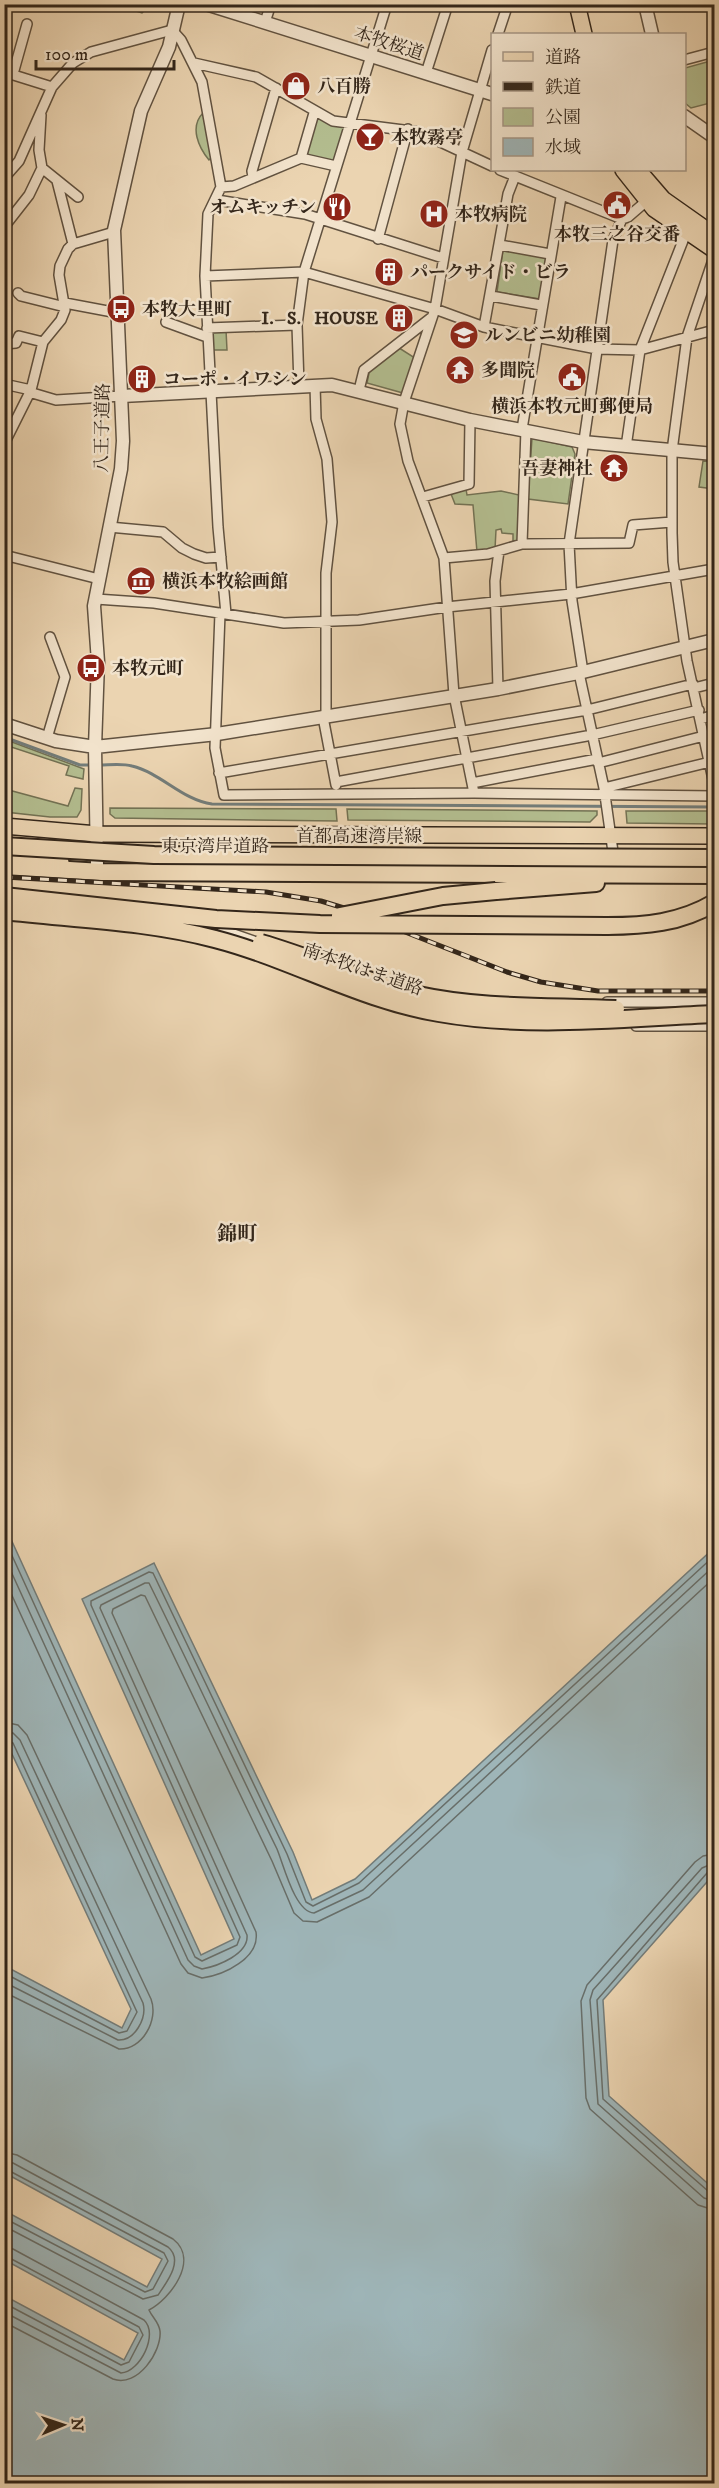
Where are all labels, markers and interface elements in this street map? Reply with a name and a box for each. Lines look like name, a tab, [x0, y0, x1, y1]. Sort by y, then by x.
street label: 本牧桜道	[351, 22, 426, 66]
scale bar	[36, 33, 174, 71]
legend	[491, 33, 686, 171]
text: 100 m	[45, 44, 88, 66]
text: 道路	[545, 47, 581, 69]
shop icon: 八百勝	[280, 70, 312, 102]
place label: 八百勝	[317, 76, 371, 98]
text: 鉄道	[545, 77, 581, 99]
text: 公園	[545, 107, 581, 129]
bar icon: 本牧霧亭	[354, 121, 386, 153]
place label: 本牧霧亭	[391, 127, 463, 149]
text: 水域	[545, 137, 581, 159]
public building icon: 本牧三之谷交番	[601, 189, 633, 221]
restaurant icon: オムキッチン	[321, 191, 353, 223]
place label: オムキッチン	[209, 197, 316, 219]
hospital icon: 本牧病院	[418, 198, 450, 230]
place label: 本牧病院	[455, 204, 527, 226]
place label: 本牧三之谷交番	[554, 224, 680, 246]
building icon: パークサイド・ビラ	[373, 256, 405, 288]
place label: パークサイド・ビラ	[410, 262, 571, 284]
bus stop icon: 本牧大里町	[105, 293, 137, 325]
place label: 本牧大里町	[142, 299, 232, 321]
building icon: I．S．HOUSE	[383, 302, 415, 334]
place label: I．S．HOUSE	[261, 308, 378, 330]
school or university icon: ルンビニ幼稚園	[448, 319, 480, 351]
place label: ルンビニ幼稚園	[485, 325, 611, 347]
temple icon: 多聞院	[444, 354, 476, 386]
place label: 多聞院	[481, 360, 535, 382]
public building icon: 横浜本牧元町郵便局	[556, 361, 588, 393]
building icon: コーポ・イワシン	[126, 363, 158, 395]
place label: コーポ・イワシン	[163, 369, 307, 391]
street label: 八王子道路	[91, 383, 115, 473]
place label: 横浜本牧元町郵便局	[491, 396, 653, 418]
temple icon: 吾妻神社	[598, 452, 630, 484]
place label: 吾妻神社	[521, 458, 593, 480]
museum icon: 横浜本牧絵画館	[125, 565, 157, 597]
place label: 横浜本牧絵画館	[162, 571, 288, 593]
bus stop icon: 本牧元町	[75, 652, 107, 684]
place label: 本牧元町	[112, 658, 184, 680]
street label: 首都高速湾岸線	[296, 826, 422, 848]
street label: 東京湾岸道路	[161, 836, 269, 858]
street label: 南本牧はま道路	[300, 939, 426, 1001]
district label: 錦町	[217, 1222, 258, 1247]
north arrow	[33, 2395, 93, 2455]
text: N	[67, 2418, 87, 2431]

